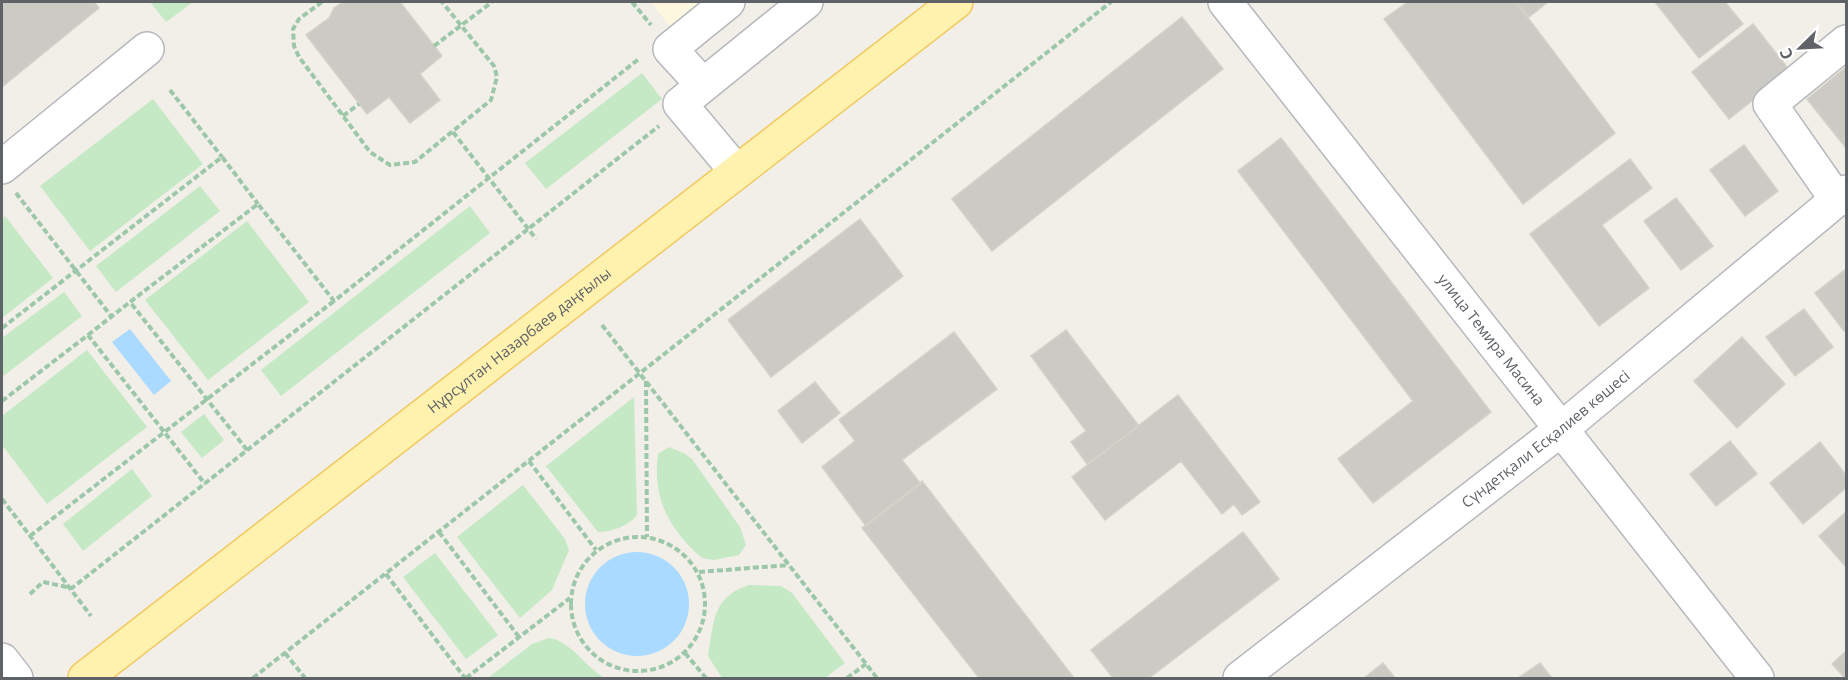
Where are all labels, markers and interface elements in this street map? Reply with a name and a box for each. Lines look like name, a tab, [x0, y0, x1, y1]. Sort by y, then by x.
north arrow	[1770, 18, 1830, 78]
text: С	[1774, 45, 1798, 63]
street label: Нұрсұлтан Назарбаев даңғылы	[423, 262, 615, 418]
street label: улица Темира Масина	[1434, 269, 1550, 409]
street label: Сүндетқали Есқалиев көшесі	[1457, 365, 1634, 512]

